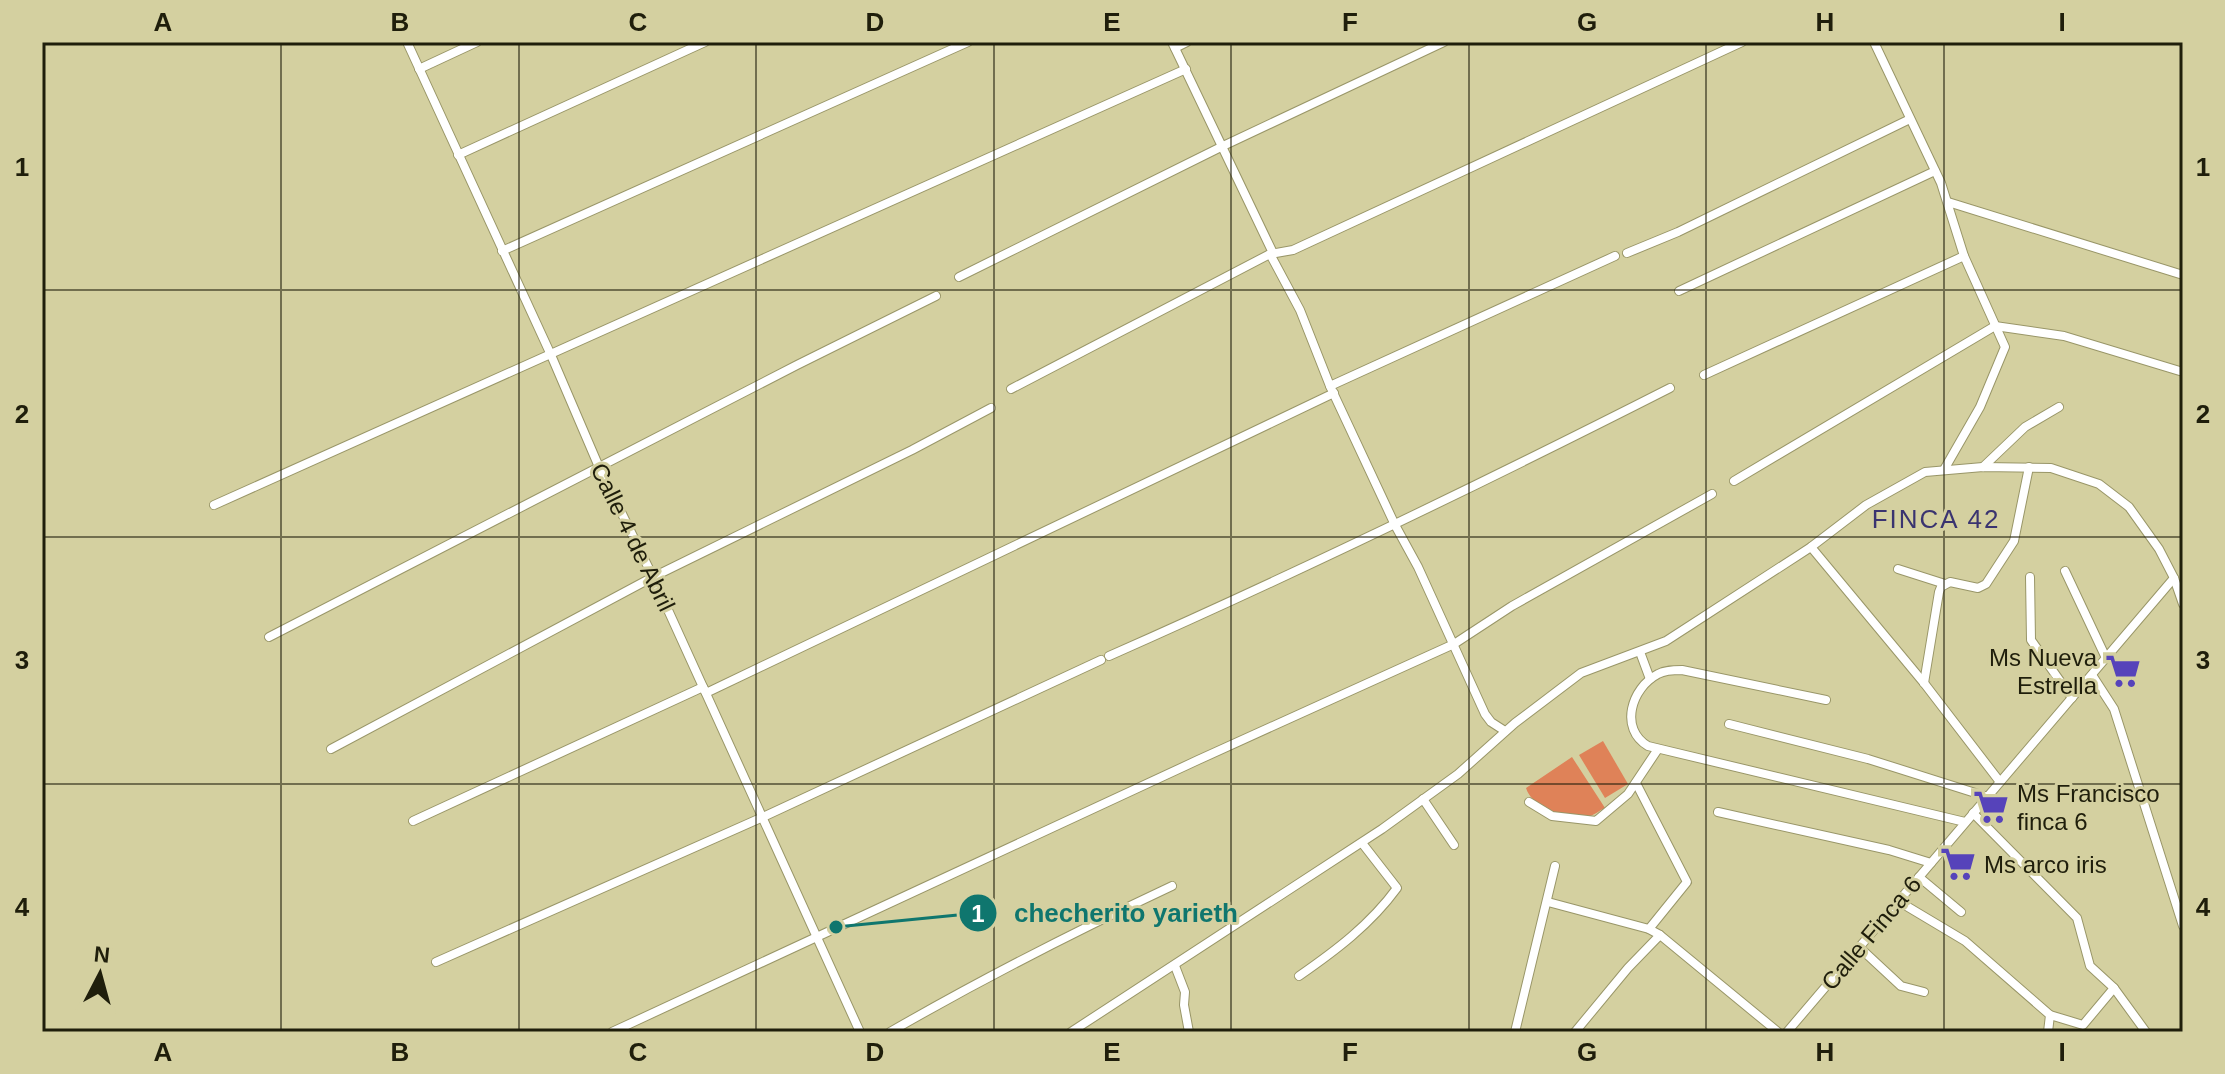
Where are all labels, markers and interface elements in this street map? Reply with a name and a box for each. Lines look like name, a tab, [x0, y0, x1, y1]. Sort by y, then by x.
text: A	[154, 7, 173, 37]
text: B	[391, 7, 409, 37]
text: C	[629, 7, 648, 37]
text: D	[866, 7, 884, 37]
text: E	[1103, 7, 1121, 37]
text: F	[1342, 7, 1358, 37]
text: G	[1577, 7, 1597, 37]
text: H	[1816, 7, 1834, 37]
text: I	[2058, 7, 2066, 37]
text: 1	[15, 152, 29, 182]
text: 1	[2196, 152, 2210, 182]
text: 2	[15, 399, 29, 429]
text: 2	[2196, 399, 2210, 429]
street label: Calle 4 de Abril	[585, 459, 681, 615]
district label: FINCA 42	[1872, 504, 2000, 534]
place label: Ms Nueva Estrella	[1989, 644, 2098, 699]
text: 3	[15, 645, 29, 675]
text: 3	[2196, 645, 2210, 675]
supermarket icon: Ms Nueva Estrella	[2104, 652, 2142, 690]
place label: Ms Francisco finca 6	[2017, 780, 2160, 835]
supermarket icon: Ms Francisco finca 6	[1972, 788, 2010, 826]
supermarket icon: Ms arco iris	[1939, 845, 1977, 883]
place label: Ms arco iris	[1984, 851, 2107, 878]
street label: Calle Finca 6	[1816, 871, 1926, 995]
callout: checherito yarieth	[958, 888, 1254, 938]
text: 4	[15, 892, 30, 922]
text: 4	[2196, 892, 2211, 922]
text: checherito yarieth	[1014, 898, 1238, 928]
text: 1	[971, 900, 985, 927]
north arrow	[60, 934, 140, 1014]
text: N	[93, 941, 111, 968]
text: A	[154, 1037, 173, 1067]
text: B	[391, 1037, 409, 1067]
text: C	[629, 1037, 648, 1067]
text: D	[866, 1037, 884, 1067]
text: E	[1103, 1037, 1121, 1067]
text: F	[1342, 1037, 1358, 1067]
text: G	[1577, 1037, 1597, 1067]
text: H	[1816, 1037, 1834, 1067]
text: I	[2058, 1037, 2066, 1067]

